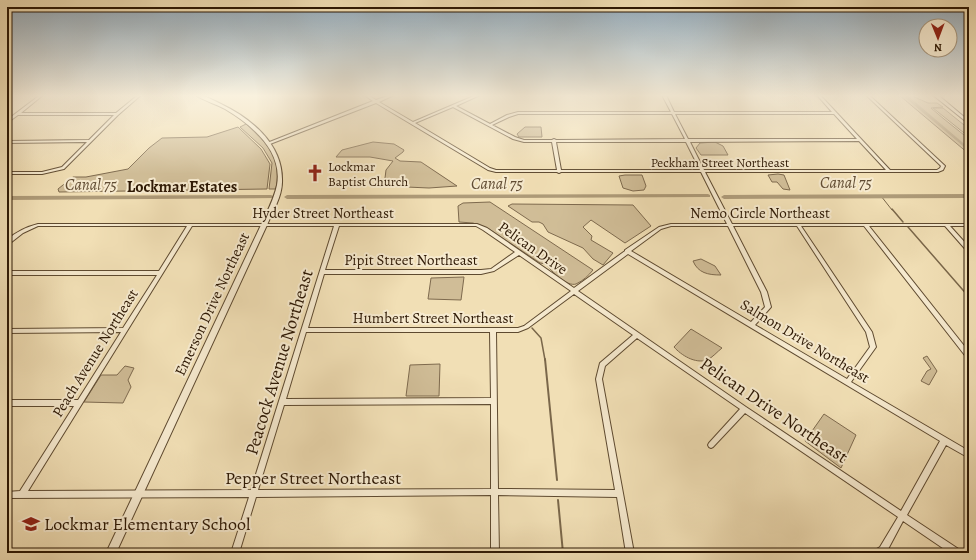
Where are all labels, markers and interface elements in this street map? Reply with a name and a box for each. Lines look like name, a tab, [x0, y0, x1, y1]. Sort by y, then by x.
north arrow	[918, 18, 958, 58]
text: N	[934, 40, 942, 55]
street label: Peckham Street Northeast	[651, 154, 790, 171]
place label: Lockmar Baptist Church	[328, 158, 408, 190]
church icon: Lockmar Baptist Church	[305, 163, 325, 183]
water label: Canal 75	[820, 172, 872, 194]
water label: Canal 75	[471, 173, 523, 195]
water label: Canal 75	[65, 174, 117, 196]
district label: Lockmar Estates	[127, 176, 237, 198]
street label: Hyder Street Northeast	[252, 203, 394, 223]
street label: Nemo Circle Northeast	[690, 203, 830, 223]
street label: Pelican Drive	[494, 217, 572, 279]
street label: Emerson Drive Northeast	[170, 229, 254, 379]
street label: Pipit Street Northeast	[344, 250, 478, 270]
street label: Peacock Avenue Northeast	[239, 266, 319, 458]
street label: Peach Avenue Northeast	[47, 285, 143, 421]
street label: Salmon Drive Northeast	[737, 294, 873, 388]
street label: Humbert Street Northeast	[352, 308, 514, 328]
street label: Pelican Drive Northeast	[695, 352, 853, 468]
street label: Pepper Street Northeast	[225, 466, 401, 490]
place label: Lockmar Elementary School	[44, 512, 251, 536]
school or university icon: Lockmar Elementary School	[21, 514, 41, 534]

